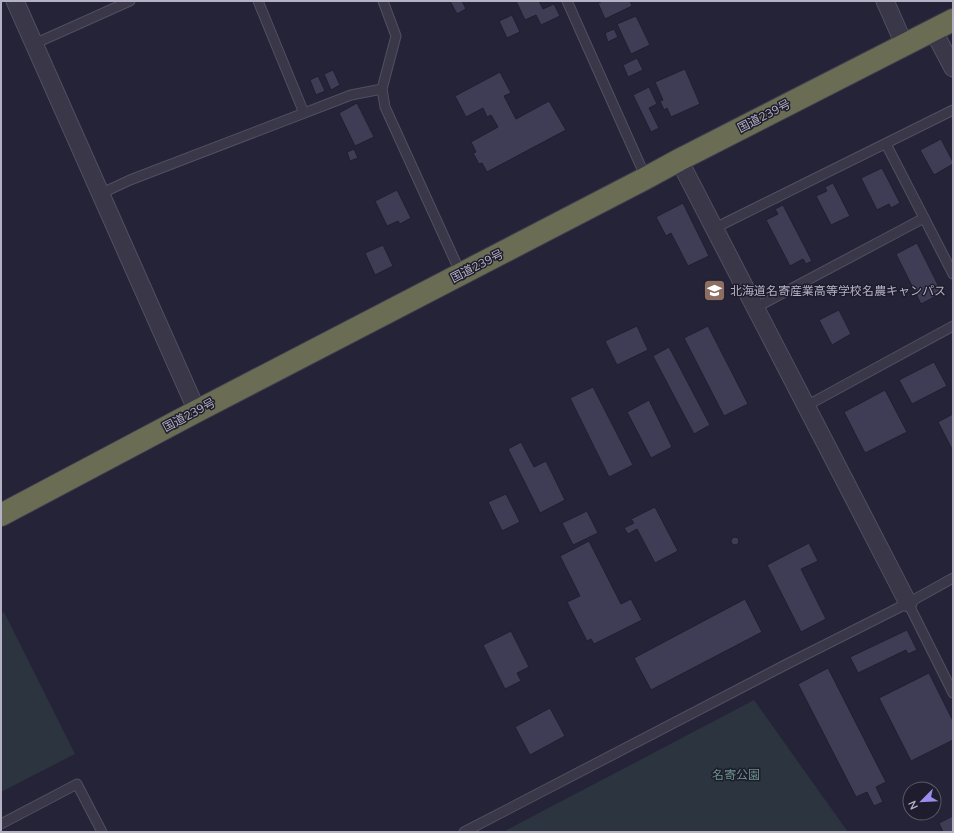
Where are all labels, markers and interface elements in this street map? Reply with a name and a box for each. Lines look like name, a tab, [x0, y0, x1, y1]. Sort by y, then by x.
street label: 国道239号	[735, 96, 793, 136]
street label: 国道239号	[448, 246, 506, 286]
school or university icon: 北海道名寄産業高等学校名農キャンパス	[702, 278, 728, 304]
place label: 北海道名寄産業高等学校名農キャンパス	[730, 283, 946, 299]
street label: 国道239号	[160, 394, 218, 436]
park label: 名寄公園	[712, 767, 760, 783]
north arrow	[902, 781, 942, 821]
text: N	[905, 798, 922, 812]

